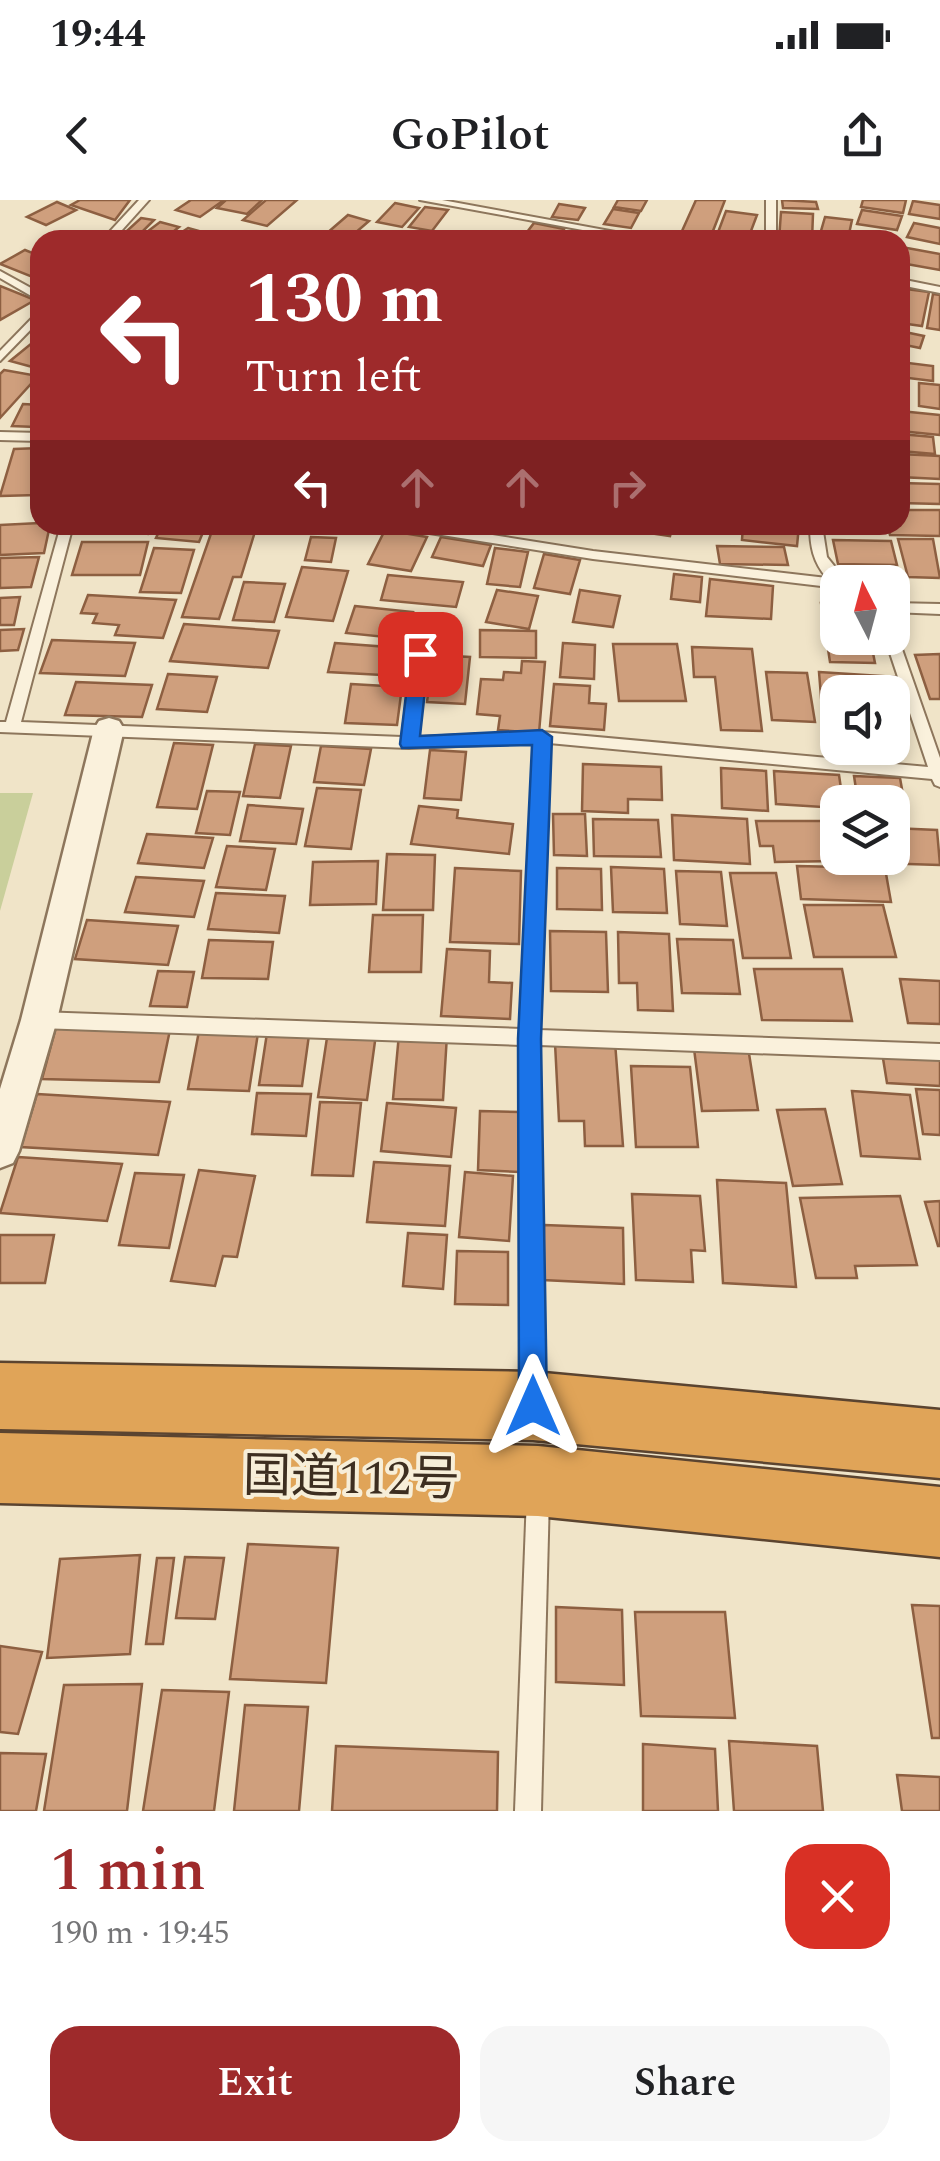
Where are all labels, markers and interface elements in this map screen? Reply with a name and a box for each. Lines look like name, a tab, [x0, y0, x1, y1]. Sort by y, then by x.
text: 19:44	[50, 6, 145, 64]
text: GoPilot	[391, 101, 549, 170]
icon: back	[50, 108, 105, 163]
icon: share	[835, 108, 890, 163]
text: 130 m	[245, 247, 443, 353]
icon: left	[80, 270, 210, 400]
text: Turn left	[245, 343, 422, 412]
icon: left	[285, 460, 340, 515]
icon: ahead	[390, 460, 445, 515]
icon: ahead	[495, 460, 550, 515]
icon: right	[600, 460, 655, 515]
north arrow	[820, 565, 910, 655]
map controls	[820, 565, 910, 875]
pin	[378, 612, 463, 697]
icon: arrive	[393, 627, 448, 682]
button: sound	[820, 675, 910, 765]
button: layers	[820, 785, 910, 875]
position arrow	[481, 1354, 585, 1458]
street label: 国道112号	[242, 1440, 460, 1517]
text: 1 min	[50, 1825, 206, 1917]
button: close	[785, 1844, 890, 1949]
text: 190 m · 19:45	[50, 1909, 230, 1958]
button: Exit	[50, 2026, 460, 2141]
button: Share	[480, 2026, 890, 2141]

